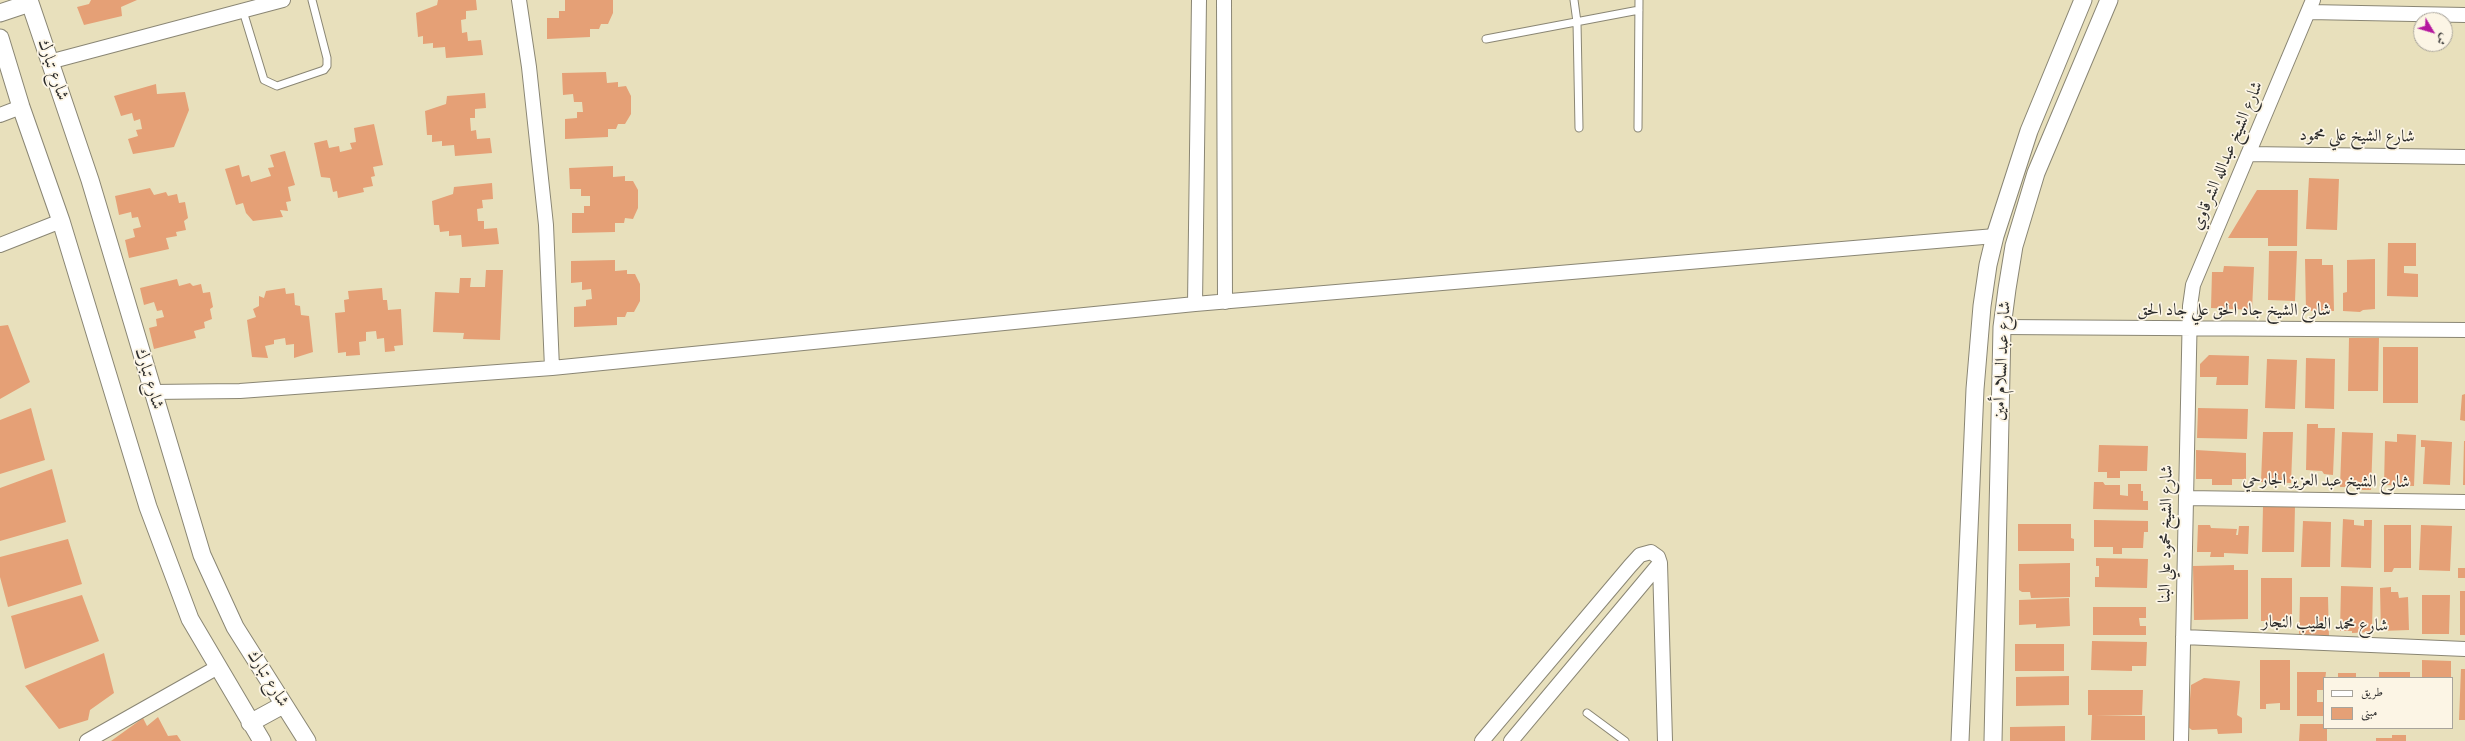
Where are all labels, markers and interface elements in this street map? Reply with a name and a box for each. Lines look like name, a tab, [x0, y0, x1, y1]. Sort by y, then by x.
north arrow	[2413, 12, 2453, 52]
text: ش	[2434, 31, 2451, 47]
street label: شارع تبارك	[32, 37, 72, 103]
street label: شارع الشيخ عبدالله الشرقاوي	[2188, 79, 2268, 233]
street label: شارع الشيخ علي محمود	[2299, 126, 2415, 148]
street label: شارع عبد السلام أمين	[1990, 301, 2016, 421]
street label: شارع الشيخ جاد الحق علي جاد الحق	[2137, 301, 2331, 321]
street label: شارع تبارك	[129, 346, 167, 412]
street label: شارع الشيخ محمود علي البنا	[2156, 465, 2178, 603]
street label: شارع الشيخ عبد العزيز الجارحي	[2242, 470, 2410, 494]
street label: شارع محمد الطيب النجار	[2261, 613, 2389, 637]
street label: شارع تبارك	[242, 647, 292, 711]
legend	[2323, 677, 2453, 729]
text: طريق	[2361, 685, 2383, 700]
text: مبنى	[2361, 705, 2377, 720]

